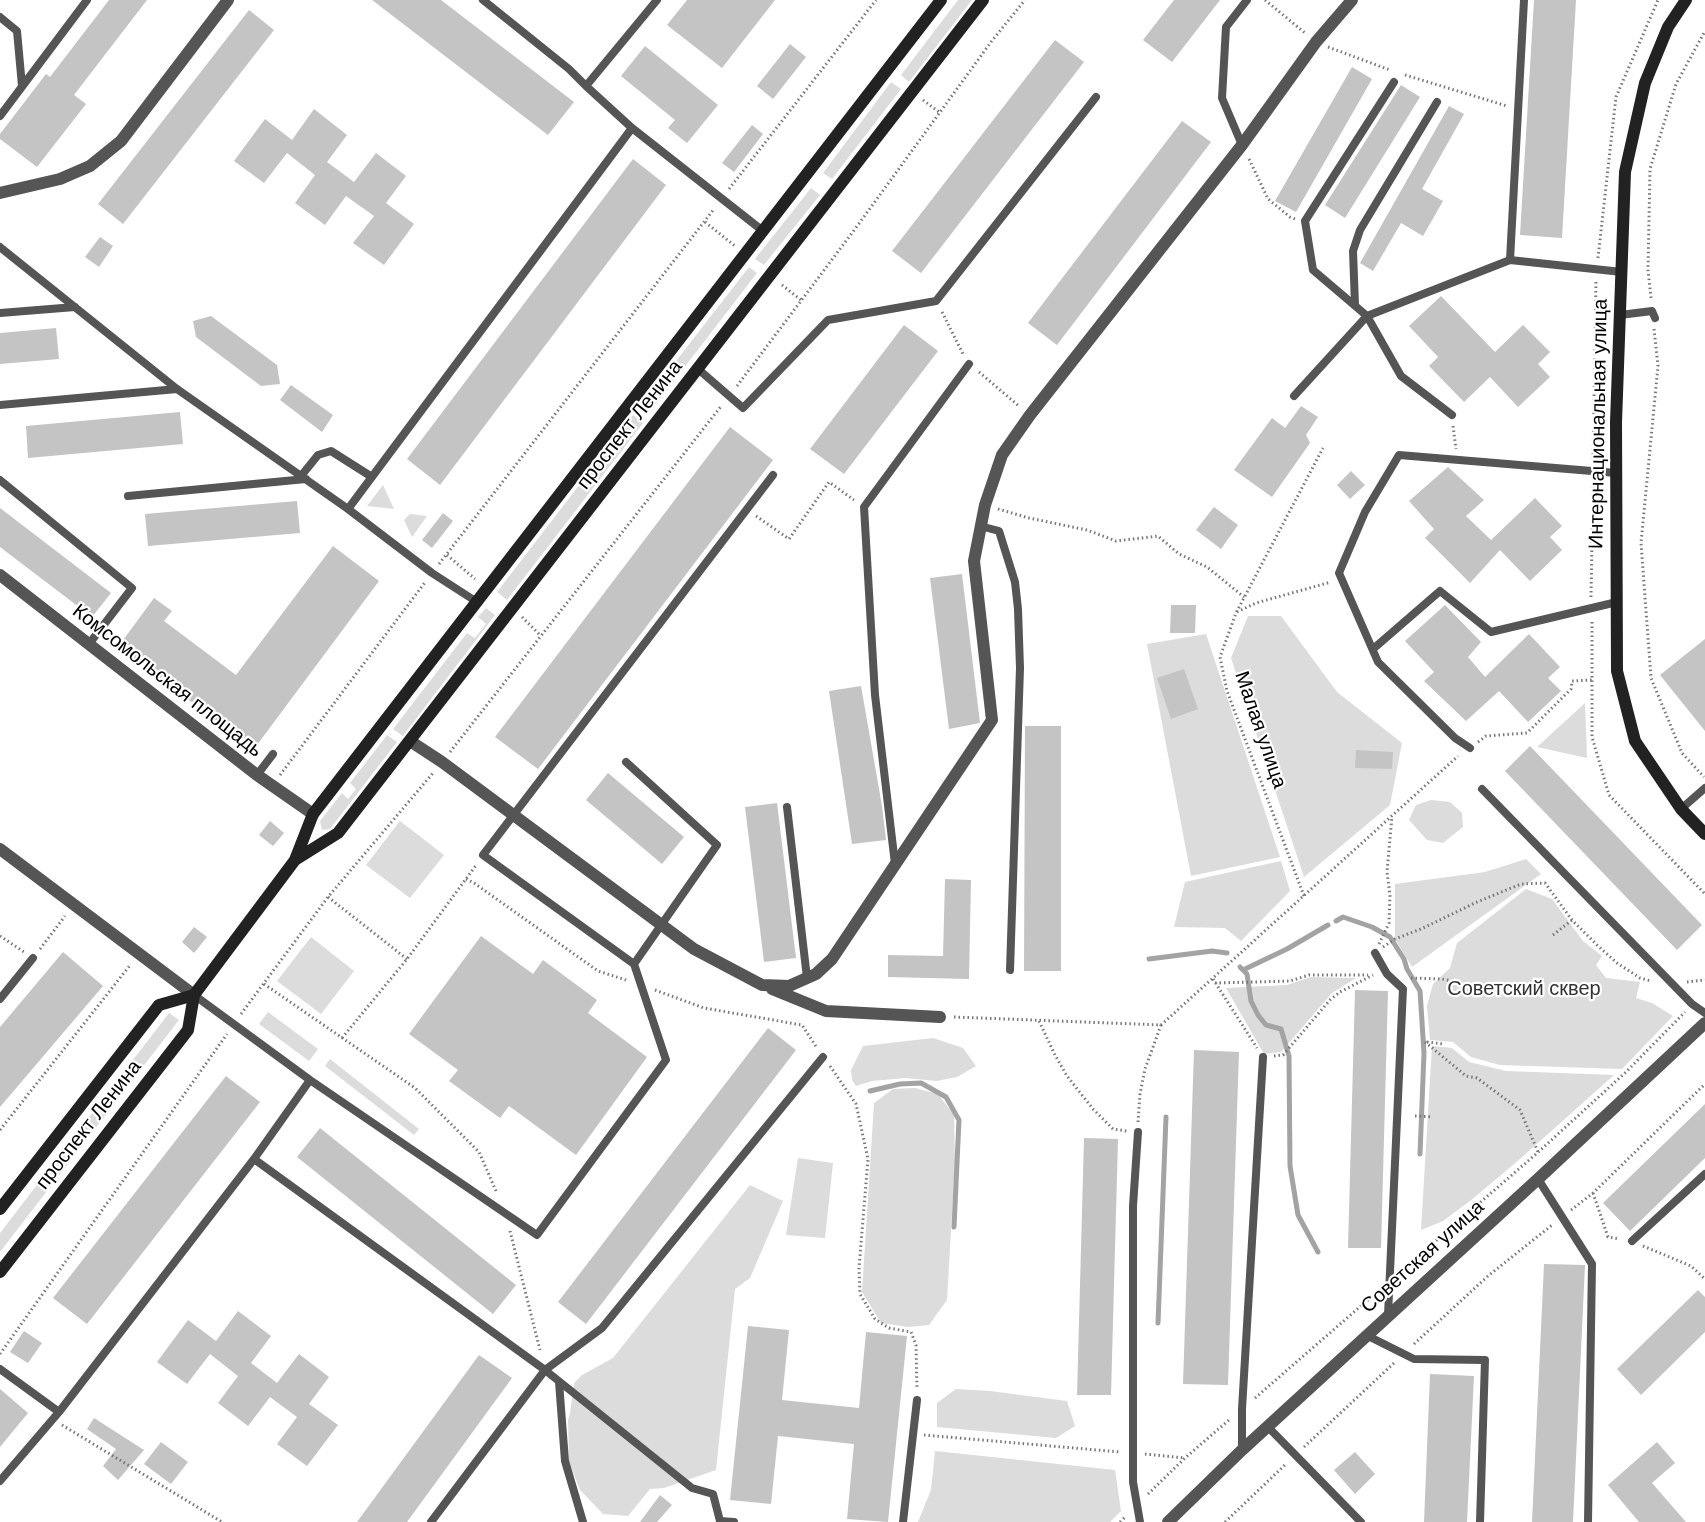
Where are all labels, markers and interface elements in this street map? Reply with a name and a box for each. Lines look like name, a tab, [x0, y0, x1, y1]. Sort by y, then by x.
street label: Интернациональная улица	[1585, 299, 1613, 549]
street label: проспект Ленина	[572, 356, 688, 494]
street label: Комсомольская площадь	[67, 599, 267, 763]
street label: Малая улица	[1229, 668, 1291, 792]
park label: Советский сквер	[1447, 977, 1601, 1001]
street label: проспект Ленина	[31, 1056, 147, 1194]
street label: Советская улица	[1357, 1196, 1489, 1318]

